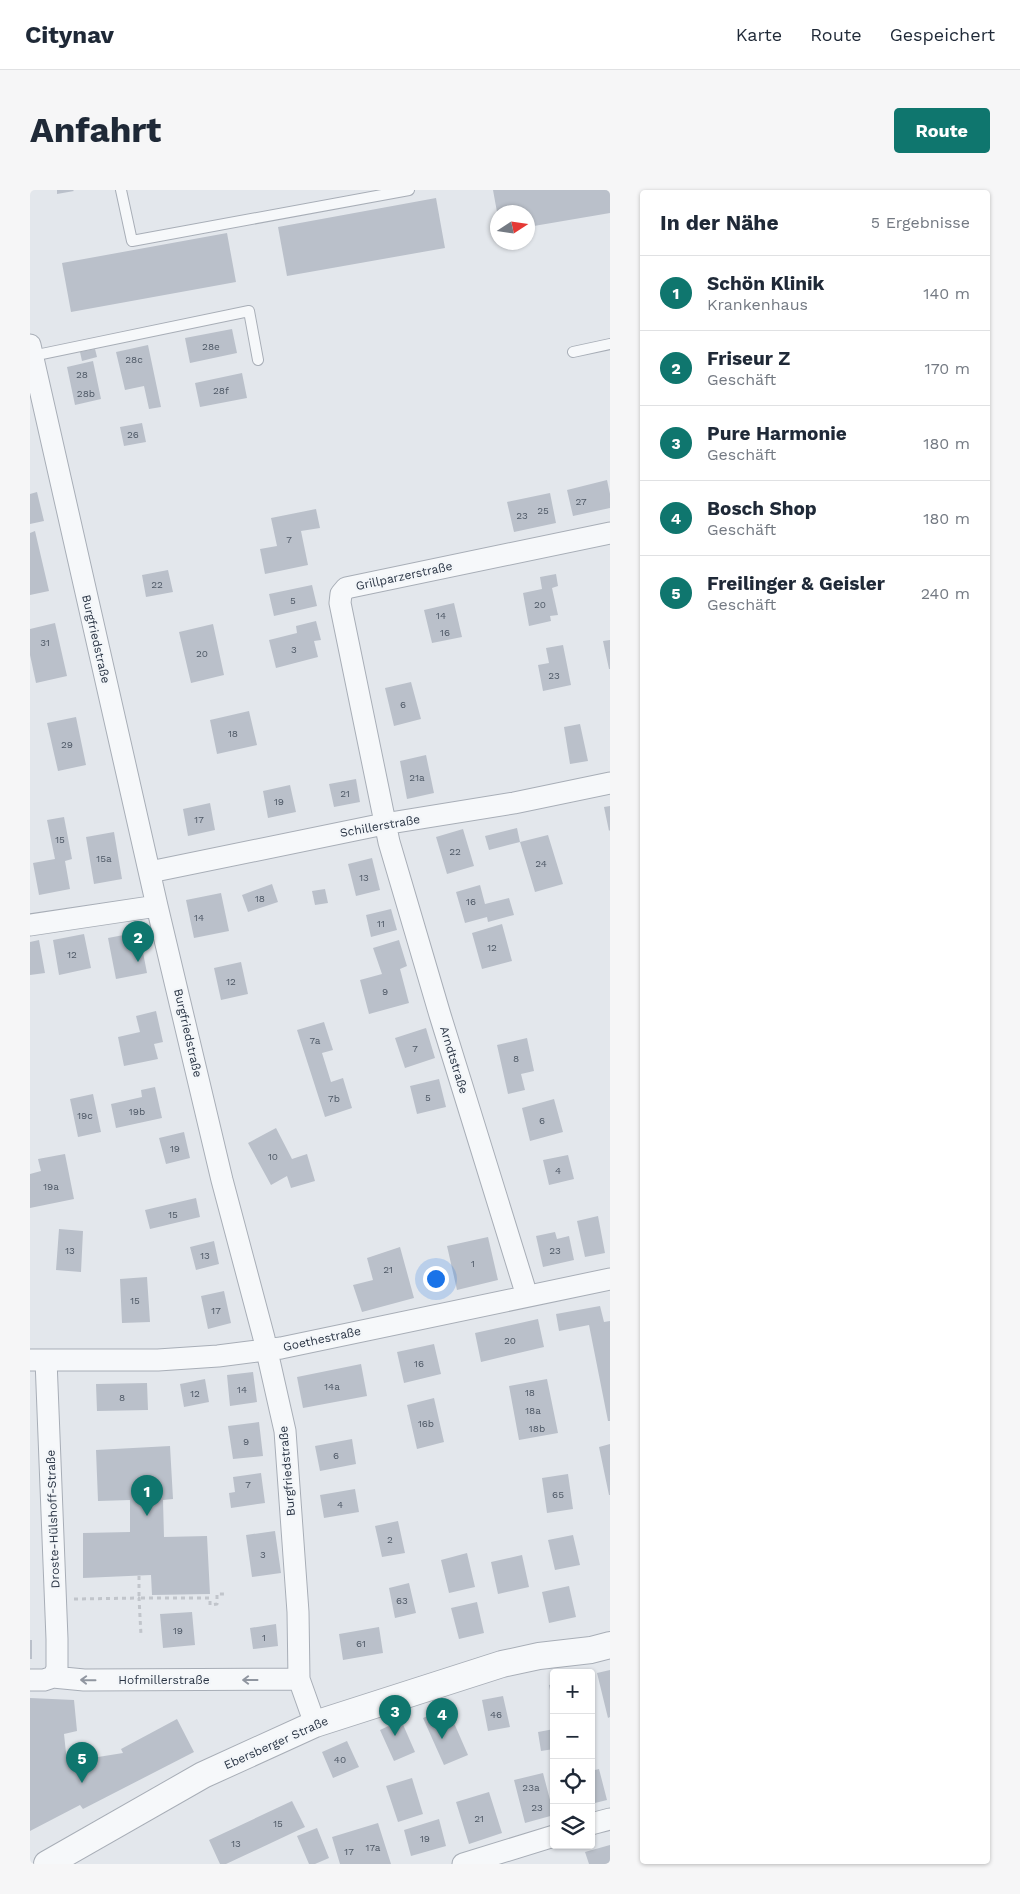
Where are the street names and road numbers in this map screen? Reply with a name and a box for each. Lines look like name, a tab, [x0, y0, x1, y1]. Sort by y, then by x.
street label: Grillparzerstraße	[354, 559, 454, 593]
street label: Burgfriedstraße	[79, 593, 113, 685]
street label: Schillerstraße	[339, 812, 421, 840]
street label: Burgfriedstraße	[171, 987, 205, 1079]
street label: Arndtstraße	[437, 1024, 471, 1096]
street label: Goethestraße	[282, 1324, 362, 1354]
street label: Burgfriedstraße	[276, 1425, 298, 1517]
street label: Droste-Hülshoff-Straße	[44, 1449, 62, 1589]
street label: Hofmillerstraße	[118, 1673, 210, 1687]
street label: Ebersberger Straße	[222, 1714, 330, 1772]

